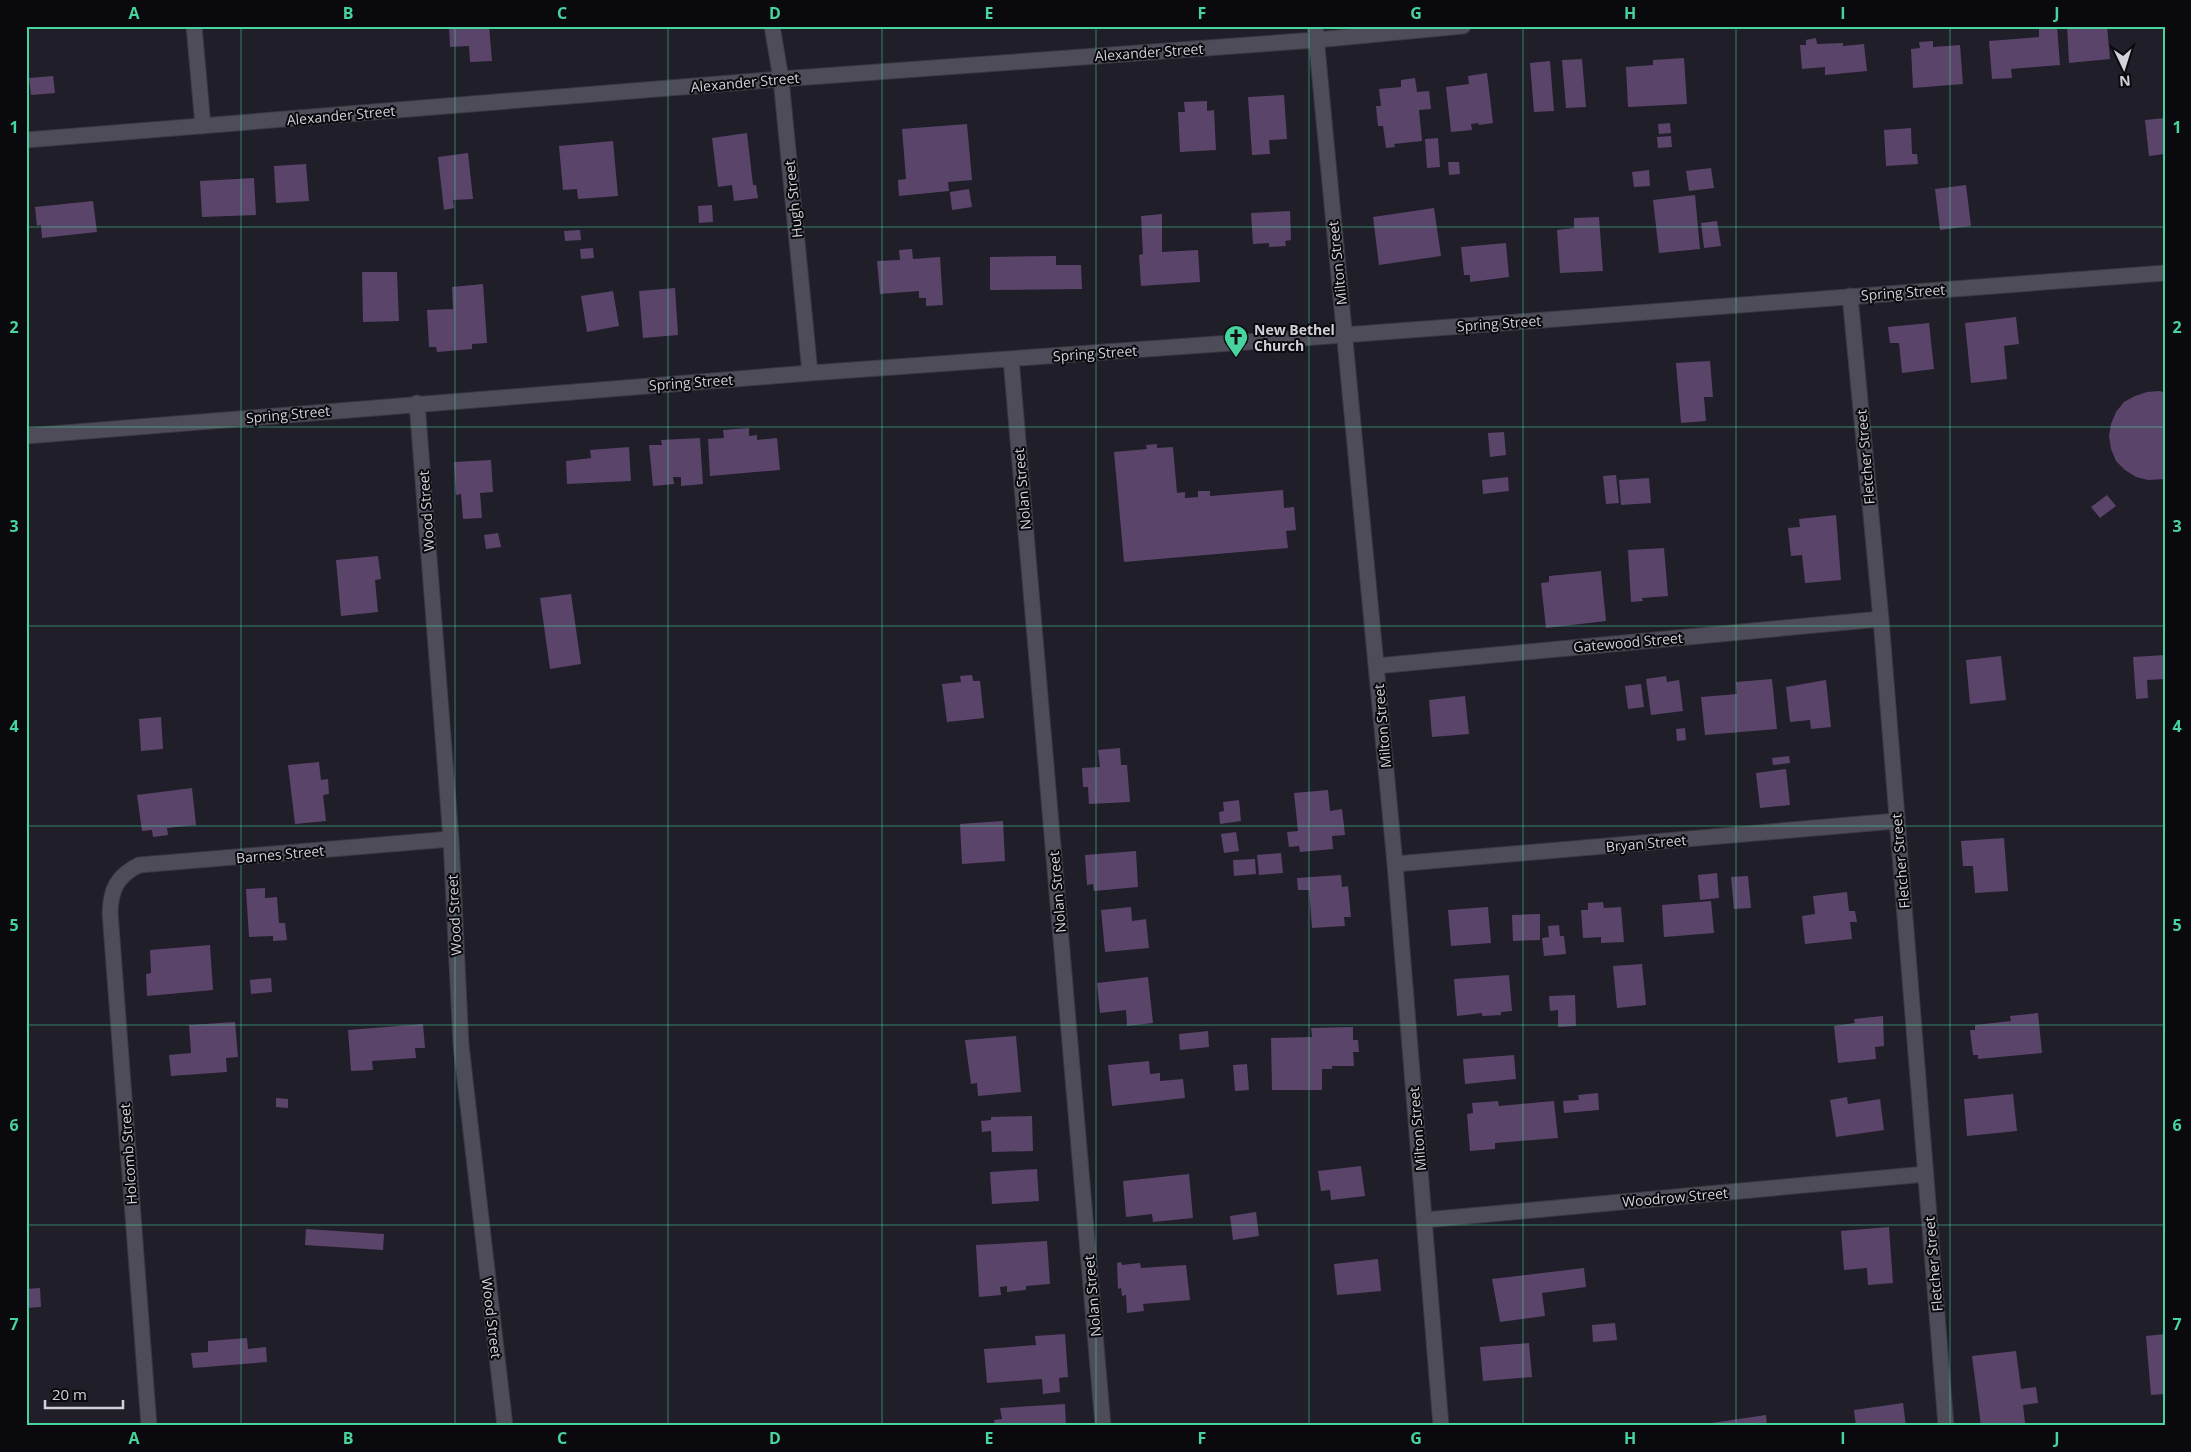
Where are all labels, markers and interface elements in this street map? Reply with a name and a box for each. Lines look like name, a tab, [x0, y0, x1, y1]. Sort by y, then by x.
text: A	[128, 2, 140, 24]
text: B	[343, 2, 353, 24]
text: C	[557, 2, 567, 24]
text: D	[769, 2, 781, 24]
text: E	[985, 2, 994, 24]
text: F	[1198, 2, 1206, 24]
text: G	[1410, 2, 1422, 24]
text: H	[1624, 2, 1636, 24]
text: I	[1840, 2, 1846, 24]
text: J	[2052, 2, 2060, 24]
street label: Alexander Street	[1094, 39, 1204, 65]
north arrow	[2098, 42, 2148, 92]
street label: Alexander Street	[690, 68, 800, 96]
text: N	[2119, 72, 2131, 91]
street label: Alexander Street	[286, 101, 396, 129]
text: 1	[9, 116, 19, 138]
text: 1	[2172, 116, 2182, 138]
street label: Hugh Street	[779, 159, 807, 239]
street label: Milton Street	[1323, 220, 1351, 306]
street label: Spring Street	[1860, 280, 1946, 304]
street label: Spring Street	[1456, 311, 1542, 335]
text: 2	[9, 316, 19, 338]
text: 2	[2172, 316, 2182, 338]
place label: New Bethel Church	[1254, 320, 1335, 355]
church icon: New Bethel Church	[1223, 324, 1249, 358]
street label: Spring Street	[1052, 341, 1138, 365]
street label: Spring Street	[648, 370, 734, 394]
street label: Spring Street	[245, 401, 331, 427]
street label: Fletcher Street	[1851, 409, 1879, 505]
street label: Nolan Street	[1009, 448, 1035, 530]
street label: Wood Street	[414, 470, 438, 552]
text: 3	[9, 515, 19, 537]
text: 3	[2172, 515, 2182, 537]
street label: Gatewood Street	[1572, 628, 1684, 656]
street label: Milton Street	[1369, 683, 1395, 769]
text: 4	[9, 715, 19, 737]
text: 4	[2172, 715, 2182, 737]
street label: Fletcher Street	[1886, 813, 1914, 909]
street label: Bryan Street	[1605, 830, 1687, 856]
street label: Barnes Street	[235, 841, 325, 867]
street label: Nolan Street	[1044, 851, 1070, 933]
street label: Wood Street	[442, 874, 466, 956]
text: 5	[9, 914, 19, 936]
text: 5	[2172, 914, 2182, 936]
street label: Milton Street	[1404, 1086, 1430, 1172]
street label: Holcomb Street	[115, 1103, 141, 1205]
text: 6	[9, 1114, 19, 1136]
text: 6	[2172, 1114, 2182, 1136]
street label: Woodrow Street	[1621, 1183, 1729, 1211]
street label: Fletcher Street	[1919, 1216, 1947, 1312]
street label: Nolan Street	[1079, 1255, 1105, 1337]
street label: Wood Street	[478, 1277, 506, 1359]
text: 7	[9, 1313, 19, 1335]
text: 7	[2172, 1313, 2182, 1335]
scale bar	[45, 1377, 122, 1409]
text: 20 m	[52, 1384, 87, 1404]
text: A	[128, 1427, 140, 1449]
text: B	[343, 1427, 353, 1449]
text: C	[557, 1427, 567, 1449]
text: D	[769, 1427, 781, 1449]
text: E	[985, 1427, 994, 1449]
text: F	[1198, 1427, 1206, 1449]
text: G	[1410, 1427, 1422, 1449]
text: H	[1624, 1427, 1636, 1449]
text: I	[1840, 1427, 1846, 1449]
text: J	[2052, 1427, 2060, 1449]

